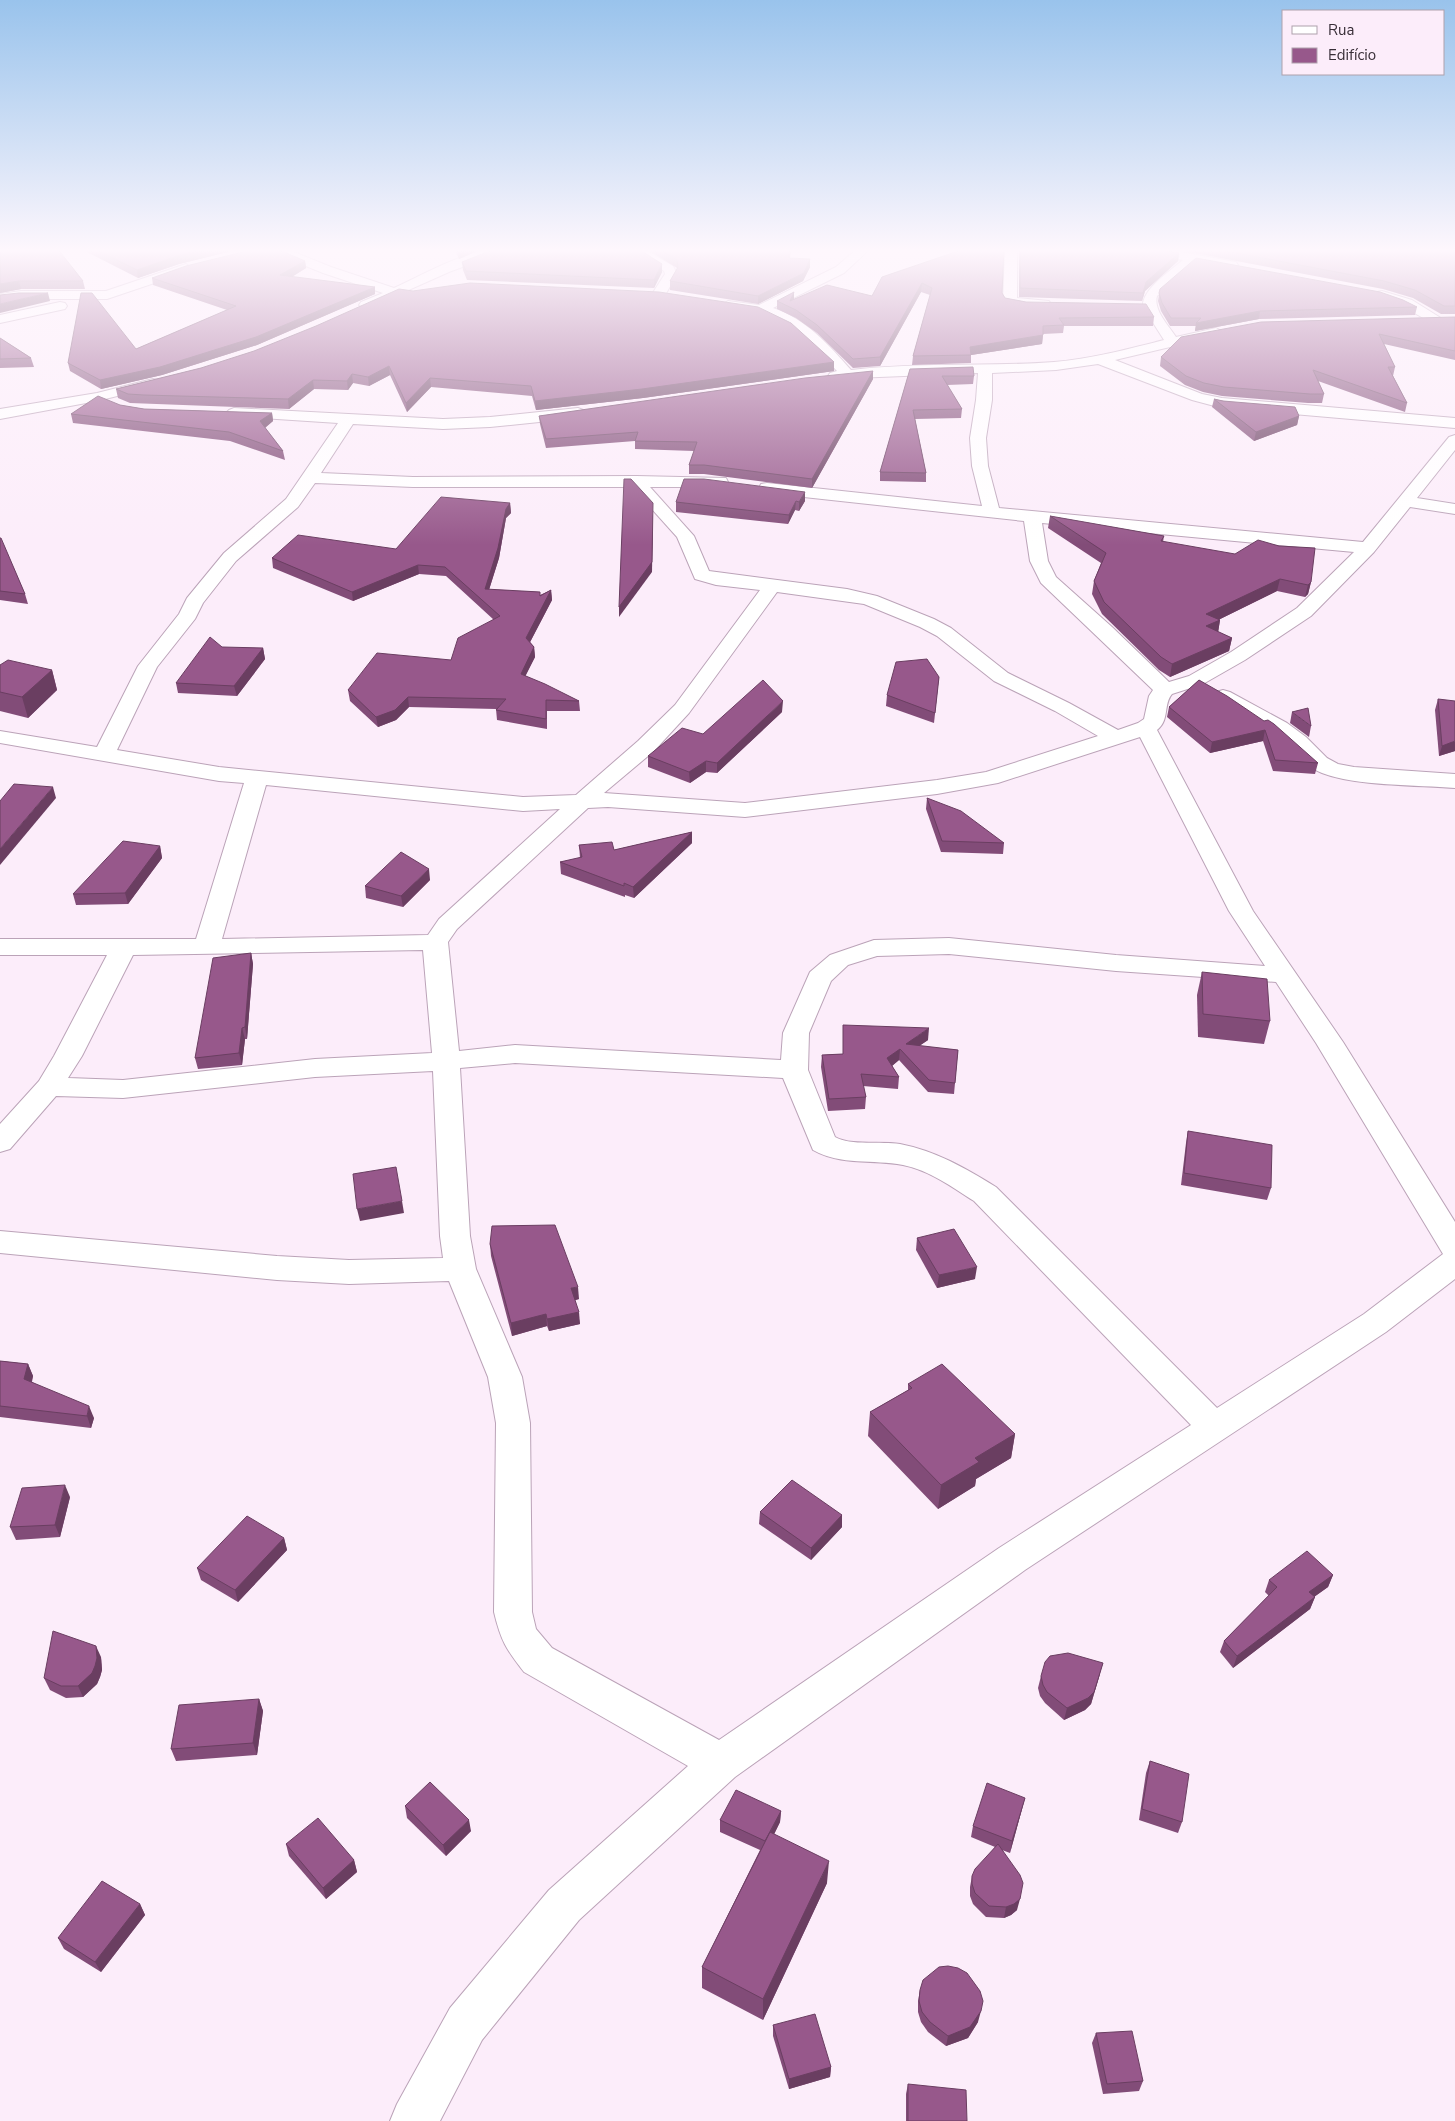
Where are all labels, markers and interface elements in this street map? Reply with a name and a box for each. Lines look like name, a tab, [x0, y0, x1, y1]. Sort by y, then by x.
legend	[1282, 10, 1445, 75]
text: Rua	[1328, 20, 1354, 40]
text: Edifício	[1328, 45, 1376, 65]

